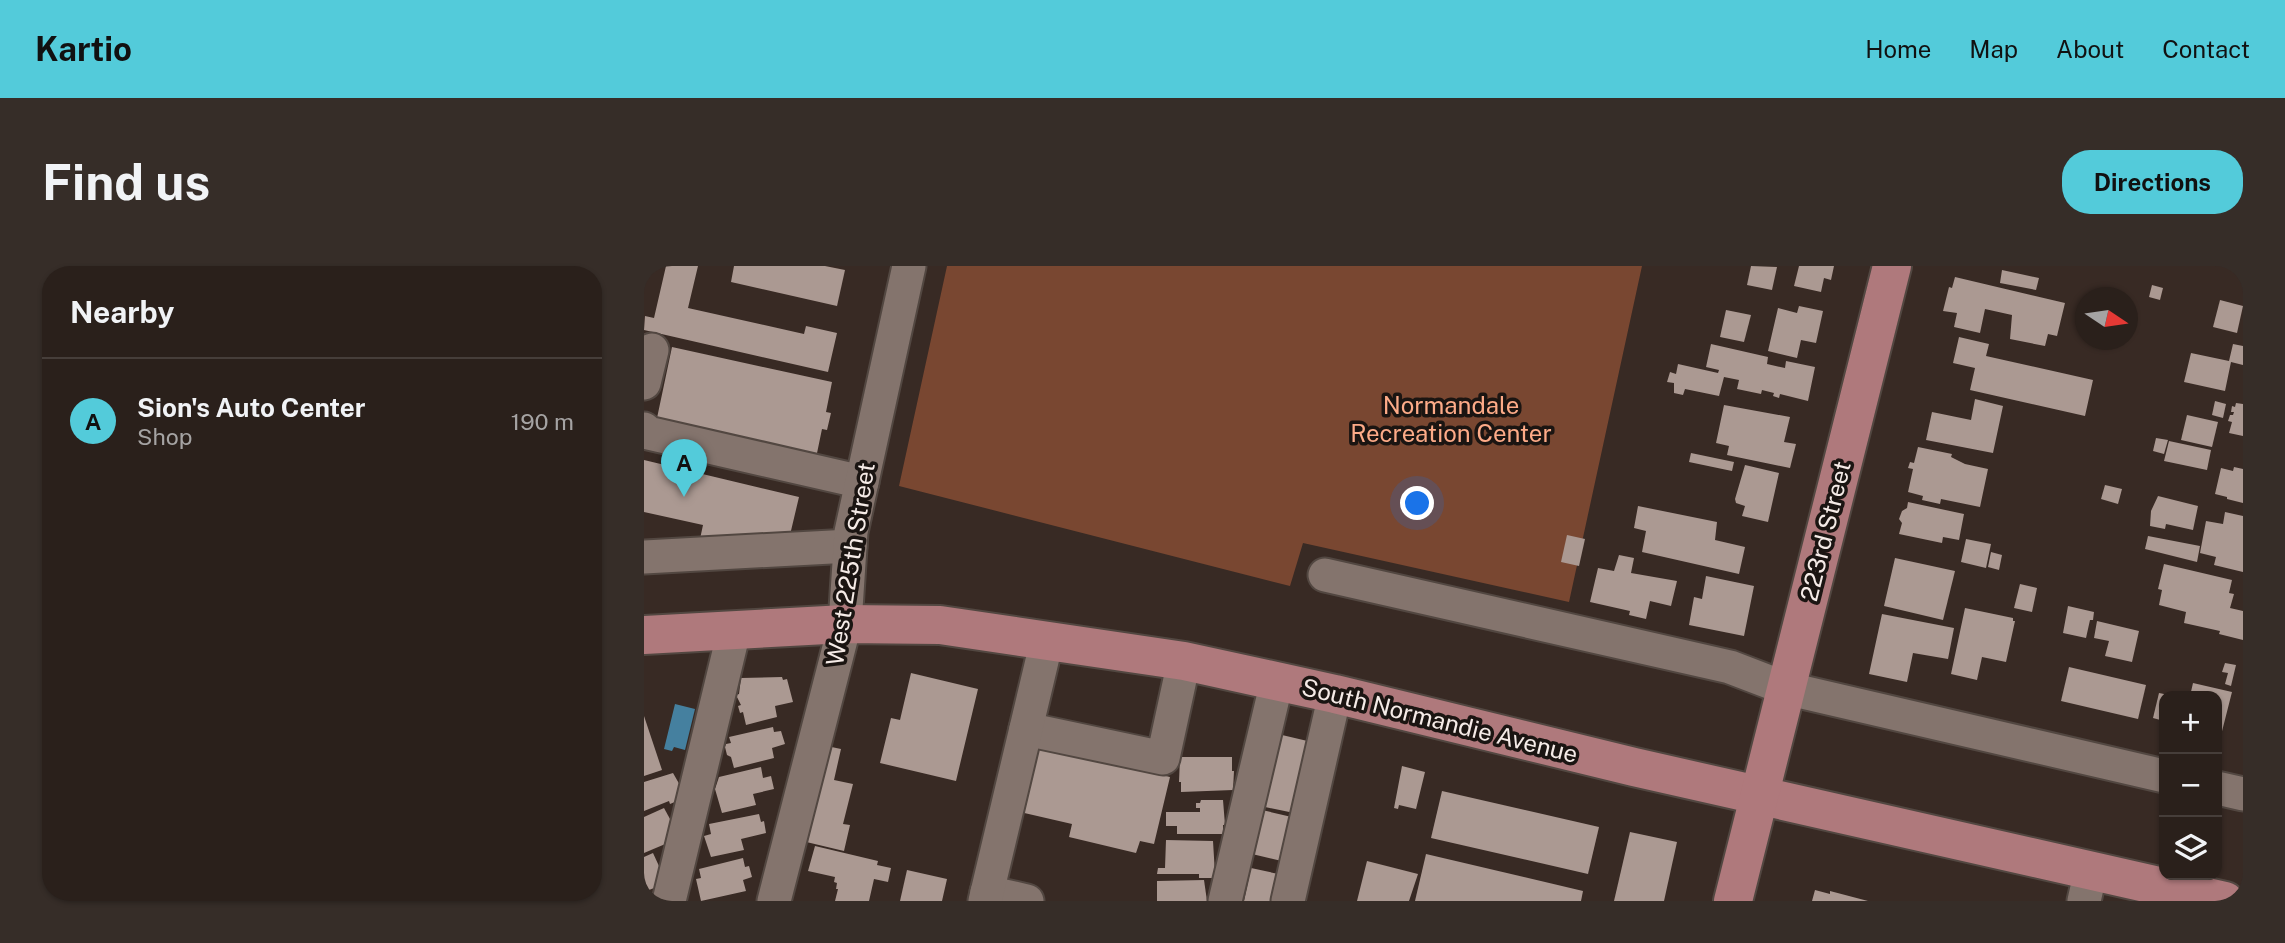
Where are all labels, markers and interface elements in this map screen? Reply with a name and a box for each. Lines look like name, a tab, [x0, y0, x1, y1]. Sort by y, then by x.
text: Kartio	[35, 30, 132, 68]
text: Home	[1865, 35, 1931, 63]
text: Map	[1969, 35, 2018, 63]
text: About	[2056, 35, 2124, 63]
text: Contact	[2162, 35, 2250, 63]
button: Directions	[2062, 150, 2243, 214]
text: Find us	[42, 153, 210, 211]
north arrow	[2075, 287, 2138, 350]
text: Nearby	[70, 294, 174, 330]
park label: Normandale Recreation Center	[1350, 391, 1552, 447]
text: Sion's Auto Center	[137, 392, 365, 423]
text: A	[85, 408, 101, 435]
text: 190 m	[511, 408, 574, 435]
text: Shop	[137, 423, 192, 450]
pin: A	[661, 439, 707, 497]
street label: 223rd Street	[1794, 458, 1856, 604]
street label: West 225th Street	[820, 460, 880, 668]
your location	[1400, 486, 1434, 520]
street label: South Normandie Avenue	[1299, 672, 1581, 768]
map controls	[2159, 691, 2222, 880]
button: +	[2159, 691, 2222, 754]
button: −	[2159, 754, 2222, 817]
button: layers	[2159, 817, 2222, 880]

